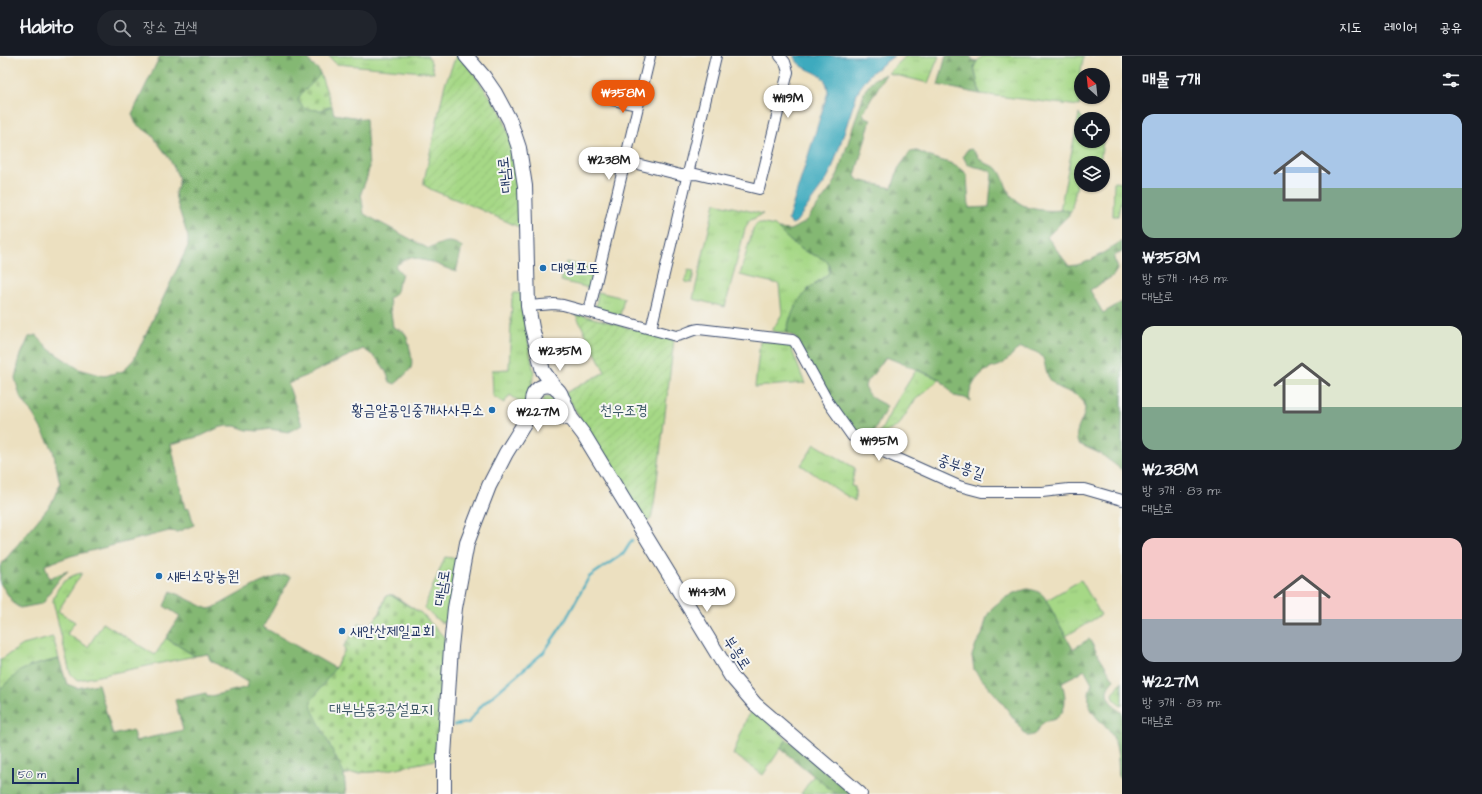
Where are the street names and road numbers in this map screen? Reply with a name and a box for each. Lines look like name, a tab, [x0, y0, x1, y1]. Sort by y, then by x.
street label: 대남로	[493, 156, 517, 194]
street label: 중부흥길	[935, 449, 987, 485]
street label: 대남로	[429, 568, 455, 608]
street label: 부흥로	[718, 632, 756, 674]

